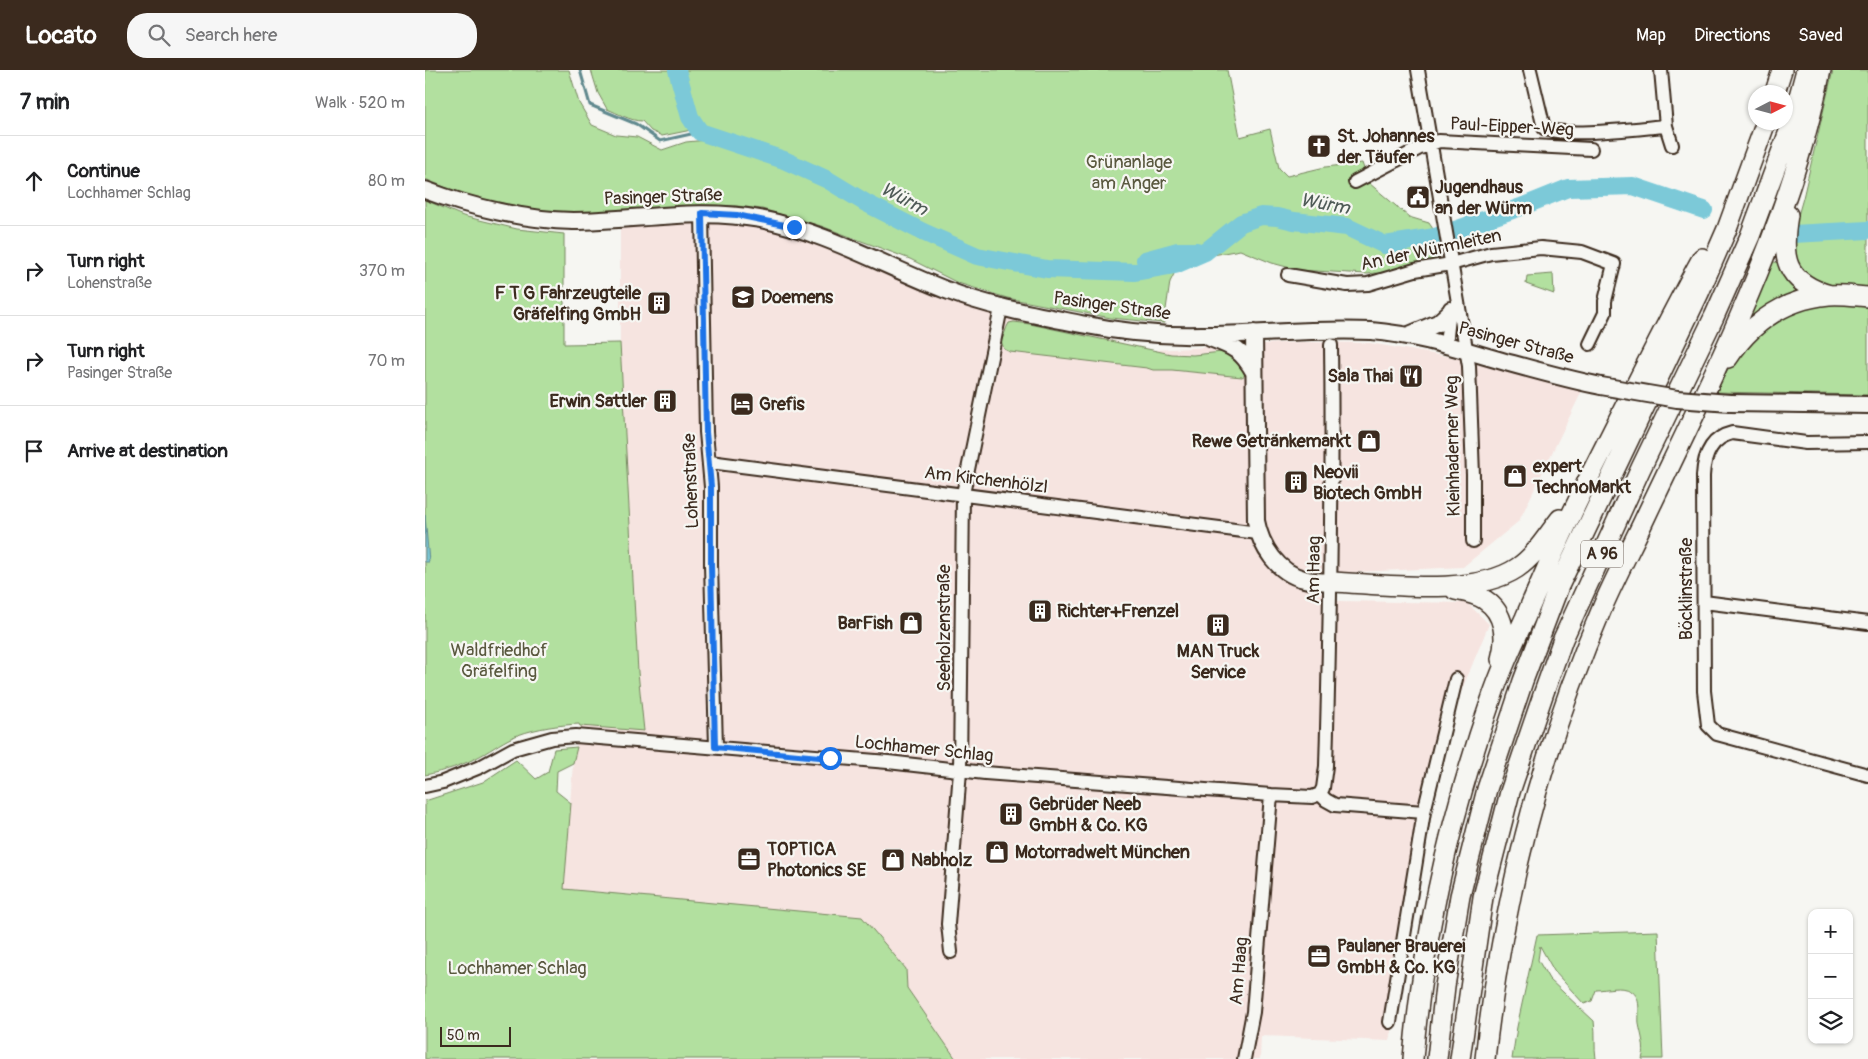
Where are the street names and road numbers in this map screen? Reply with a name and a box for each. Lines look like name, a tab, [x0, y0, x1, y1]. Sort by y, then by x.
street label: Paul-Eipper-Weg	[1449, 112, 1575, 142]
street label: Pasinger Straße	[603, 183, 723, 211]
street label: An der Würmleiten	[1358, 224, 1504, 276]
street label: Pasinger Straße	[1052, 286, 1172, 326]
street label: Pasinger Straße	[1456, 317, 1576, 369]
street label: Kleinhaderner Weg	[1440, 375, 1466, 517]
street label: Lohenstraße	[678, 433, 704, 529]
street label: Am Kirchenhölzl	[923, 461, 1049, 499]
street label: Am Haag	[1302, 536, 1326, 604]
street label: Böcklinstraße	[1675, 538, 1698, 640]
road number: A 96	[1581, 540, 1623, 568]
street label: Seeholzenstraße	[933, 564, 956, 692]
street label: Lochhamer Schlag	[854, 730, 994, 768]
street label: Am Haag	[1225, 936, 1253, 1006]

